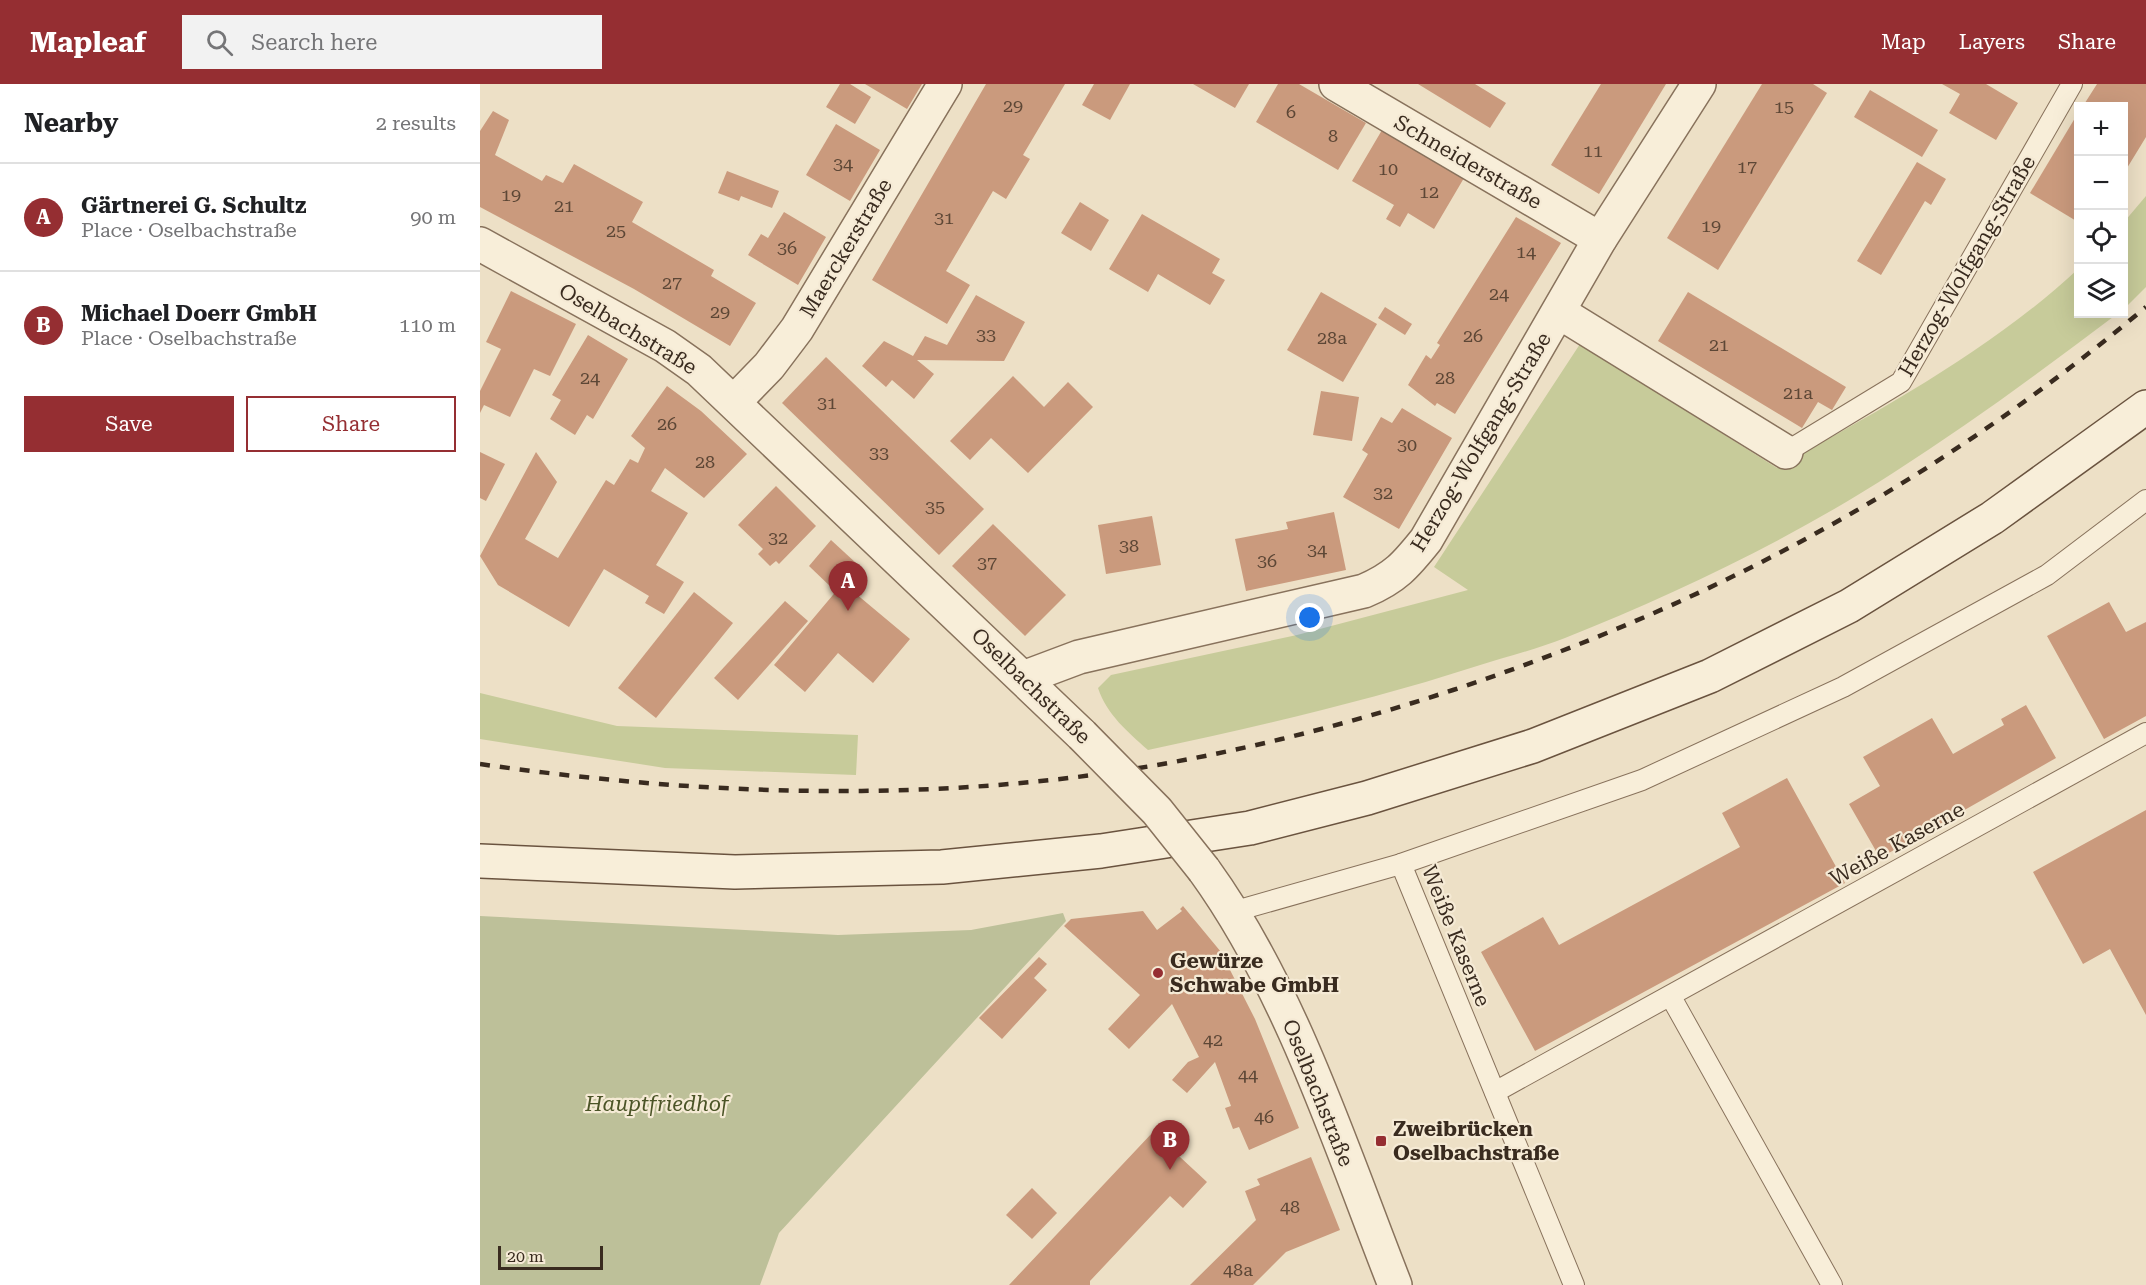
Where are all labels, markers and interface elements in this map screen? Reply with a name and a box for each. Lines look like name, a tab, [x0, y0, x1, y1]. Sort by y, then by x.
search box	[182, 15, 602, 69]
text: Mapleaf	[30, 26, 146, 59]
icon: search	[203, 26, 236, 59]
text: Search here	[251, 30, 377, 55]
text: Map	[1881, 30, 1926, 54]
text: Layers	[1959, 30, 2025, 54]
text: Share	[2058, 30, 2116, 54]
house number: 29	[1003, 95, 1023, 116]
house number: 15	[1774, 96, 1794, 117]
house number: 6	[1286, 101, 1296, 122]
map controls	[2074, 102, 2128, 318]
button: +	[2074, 102, 2128, 156]
text: Nearby	[24, 108, 118, 138]
street label: Schneiderstraße	[1390, 110, 1546, 214]
text: 2 results	[376, 111, 456, 135]
house number: 8	[1328, 125, 1338, 146]
house number: 11	[1583, 140, 1603, 161]
street label: Herzog-Wolfgang-Straße	[1894, 151, 2040, 381]
house number: 34	[833, 153, 853, 174]
house number: 17	[1737, 156, 1757, 177]
button: −	[2074, 156, 2128, 210]
house number: 10	[1378, 158, 1398, 179]
street label: Maerckerstraße	[795, 174, 897, 322]
house number: 12	[1419, 181, 1439, 202]
house number: 19	[501, 184, 521, 205]
text: Gärtnerei G. Schultz	[81, 193, 306, 218]
house number: 21	[554, 195, 574, 216]
text: A	[36, 205, 51, 229]
text: 90 m	[410, 205, 456, 229]
house number: 31	[934, 207, 954, 228]
button: locate	[2074, 210, 2128, 264]
house number: 19	[1701, 215, 1721, 236]
text: Place · Oselbachstraße	[81, 218, 297, 242]
house number: 25	[606, 220, 626, 241]
house number: 36	[777, 237, 797, 258]
house number: 14	[1516, 241, 1536, 262]
button: layers	[2074, 264, 2128, 318]
house number: 27	[662, 272, 682, 293]
street label: Oselbachstraße	[555, 278, 701, 380]
house number: 24	[1489, 283, 1509, 304]
text: Michael Doerr GmbH	[81, 301, 317, 326]
house number: 29	[710, 301, 730, 322]
text: B	[36, 313, 51, 337]
text: 110 m	[399, 313, 456, 337]
house number: 33	[976, 324, 996, 345]
house number: 26	[1463, 325, 1483, 346]
text: Place · Oselbachstraße	[81, 326, 297, 350]
house number: 28a	[1317, 327, 1347, 348]
street label: Herzog-Wolfgang-Straße	[1406, 328, 1556, 556]
house number: 21	[1709, 334, 1729, 355]
house number: 24	[580, 367, 600, 388]
house number: 28	[1435, 367, 1455, 388]
house number: 21a	[1783, 382, 1813, 403]
house number: 31	[817, 392, 837, 413]
button: Save	[24, 396, 234, 452]
button: Share	[246, 396, 456, 452]
house number: 26	[657, 413, 677, 434]
house number: 30	[1397, 434, 1417, 455]
house number: 33	[869, 442, 889, 463]
house number: 28	[695, 451, 715, 472]
house number: 32	[1373, 482, 1393, 503]
house number: 35	[925, 496, 945, 517]
house number: 32	[768, 527, 788, 548]
house number: 38	[1119, 535, 1139, 556]
house number: 34	[1307, 539, 1327, 560]
house number: 36	[1257, 550, 1277, 571]
house number: 37	[977, 552, 997, 573]
pin: A	[828, 562, 868, 611]
your location	[1295, 603, 1324, 632]
street label: Oselbachstraße	[966, 623, 1096, 749]
street label: Weiße Kaserne	[1826, 797, 1968, 891]
street label: Weiße Kaserne	[1417, 862, 1495, 1010]
place label: Gewürze Schwabe GmbH	[1170, 949, 1339, 997]
marker: Gewürze Schwabe GmbH	[1151, 966, 1165, 980]
street label: Oselbachstraße	[1278, 1016, 1358, 1170]
house number: 42	[1203, 1029, 1223, 1050]
house number: 44	[1238, 1064, 1258, 1085]
park label: Hauptfriedhof	[584, 1092, 731, 1116]
house number: 46	[1254, 1106, 1274, 1127]
place label: Zweibrücken Oselbachstraße	[1393, 1117, 1559, 1165]
pin: B	[1150, 1120, 1190, 1170]
marker: Zweibrücken Oselbachstraße	[1374, 1134, 1388, 1148]
house number: 48	[1280, 1196, 1300, 1217]
scale bar	[498, 1243, 603, 1270]
text: 20 m	[507, 1247, 544, 1266]
house number: 48a	[1223, 1259, 1253, 1280]

